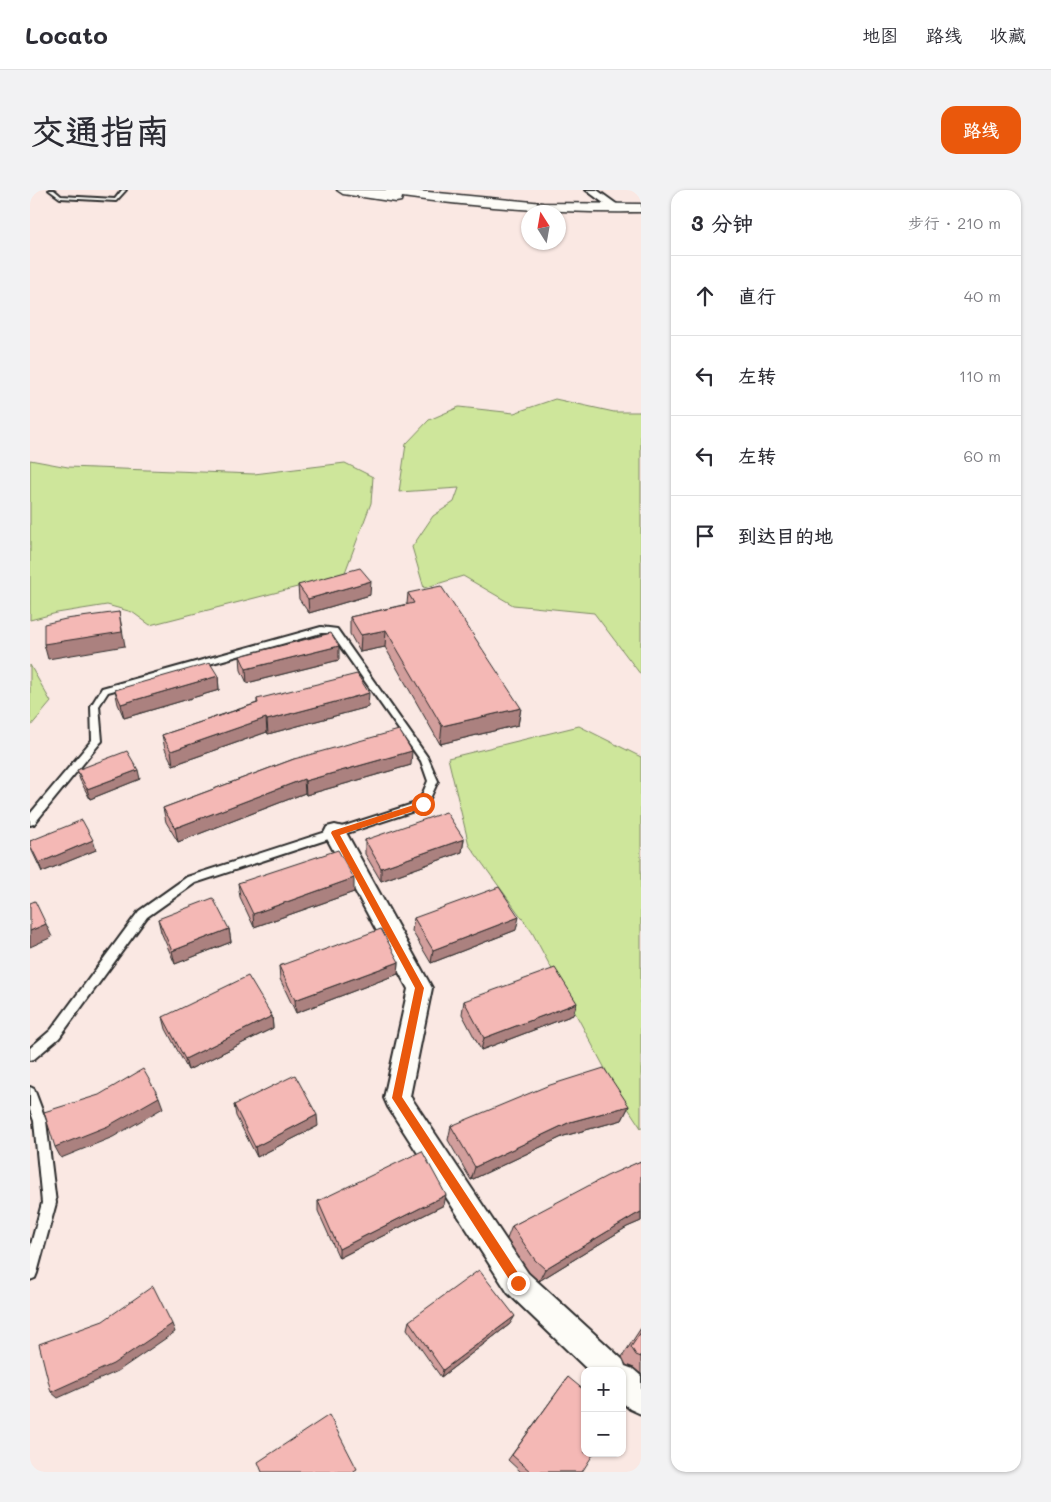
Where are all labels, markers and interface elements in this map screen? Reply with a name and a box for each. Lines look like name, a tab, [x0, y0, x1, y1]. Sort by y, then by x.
text: Locato	[25, 19, 108, 50]
text: 地图	[862, 23, 898, 47]
text: 路线	[926, 23, 962, 47]
text: 收藏	[990, 23, 1026, 47]
button: 路线	[941, 106, 1021, 154]
text: 交通指南	[30, 107, 170, 153]
north arrow	[521, 205, 566, 250]
text: 3 分钟	[691, 209, 753, 236]
text: 步行 · 210 m	[908, 212, 1001, 233]
icon: ahead	[691, 282, 719, 310]
text: 直行	[738, 283, 776, 308]
text: 40 m	[964, 285, 1001, 306]
icon: left	[691, 362, 719, 390]
text: 左转	[738, 363, 776, 388]
text: 110 m	[959, 365, 1001, 386]
icon: left	[691, 442, 719, 470]
text: 左转	[738, 443, 776, 468]
text: 60 m	[964, 445, 1001, 466]
icon: arrive	[691, 522, 719, 550]
text: 到达目的地	[738, 523, 833, 548]
route start	[412, 793, 435, 816]
route end	[507, 1272, 530, 1295]
map controls	[581, 1367, 626, 1457]
button: +	[581, 1367, 626, 1412]
button: −	[581, 1412, 626, 1457]

